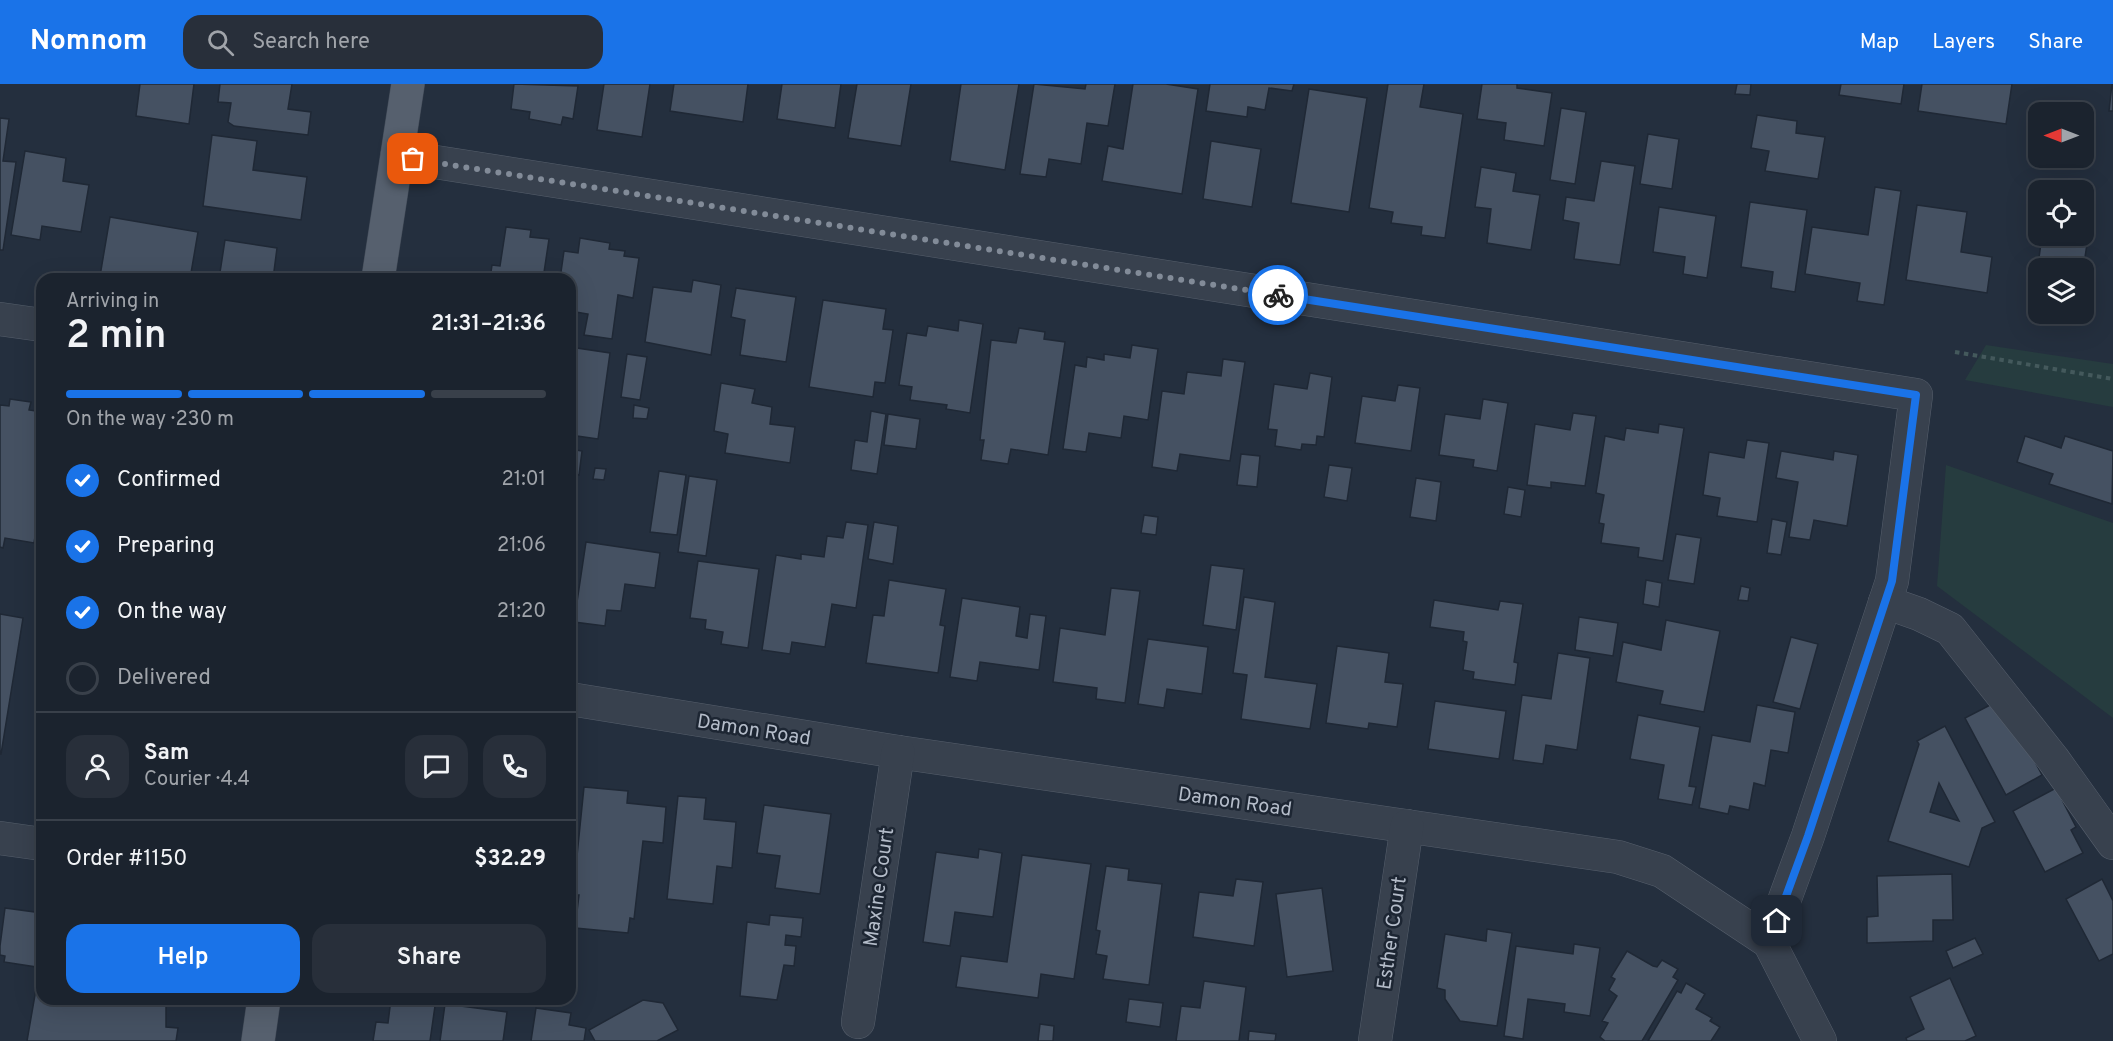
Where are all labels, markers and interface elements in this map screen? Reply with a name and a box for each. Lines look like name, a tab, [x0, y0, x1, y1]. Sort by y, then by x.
search box	[183, 15, 603, 69]
text: Nomnom	[30, 24, 147, 60]
icon: search	[204, 26, 237, 59]
text: Search here	[252, 29, 370, 56]
text: Map	[1860, 29, 1899, 56]
text: Layers	[1932, 29, 1995, 56]
text: Share	[2028, 29, 2083, 56]
north arrow	[2028, 102, 2094, 168]
map controls	[2028, 102, 2094, 324]
pin	[387, 133, 438, 184]
icon: bag	[396, 142, 429, 175]
button: locate	[2028, 180, 2094, 246]
button: layers	[2028, 258, 2094, 324]
courier	[1248, 265, 1308, 325]
icon: bike	[1262, 279, 1295, 312]
text: Arriving in	[66, 289, 159, 315]
text: 21:31–21:36	[431, 311, 546, 338]
text: 2 min	[66, 313, 167, 362]
text: On the way · 230 m	[66, 407, 234, 433]
icon: check	[66, 464, 99, 497]
text: Confirmed	[117, 467, 221, 494]
text: 21:01	[502, 467, 546, 493]
icon: check	[66, 530, 99, 563]
text: Preparing	[117, 533, 215, 560]
text: 21:06	[497, 533, 546, 559]
icon: check	[66, 596, 99, 629]
text: On the way	[117, 599, 227, 626]
text: 21:20	[497, 599, 546, 625]
text: Delivered	[117, 665, 211, 692]
street label: Damon Road	[695, 709, 812, 753]
button: person	[66, 735, 129, 798]
button: chat	[405, 735, 468, 798]
button: phone	[483, 735, 546, 798]
text: Sam	[144, 740, 189, 767]
text: Courier · 4.4	[144, 767, 250, 793]
street label: Damon Road	[1176, 782, 1293, 824]
street label: Maxine Court	[859, 826, 901, 948]
text: Order #1150	[66, 846, 187, 873]
text: $32.29	[474, 846, 546, 873]
street label: Esther Court	[1372, 875, 1414, 992]
pin	[1751, 895, 1802, 946]
icon: home	[1760, 904, 1793, 937]
button: Help	[66, 924, 300, 993]
button: Share	[312, 924, 546, 993]

